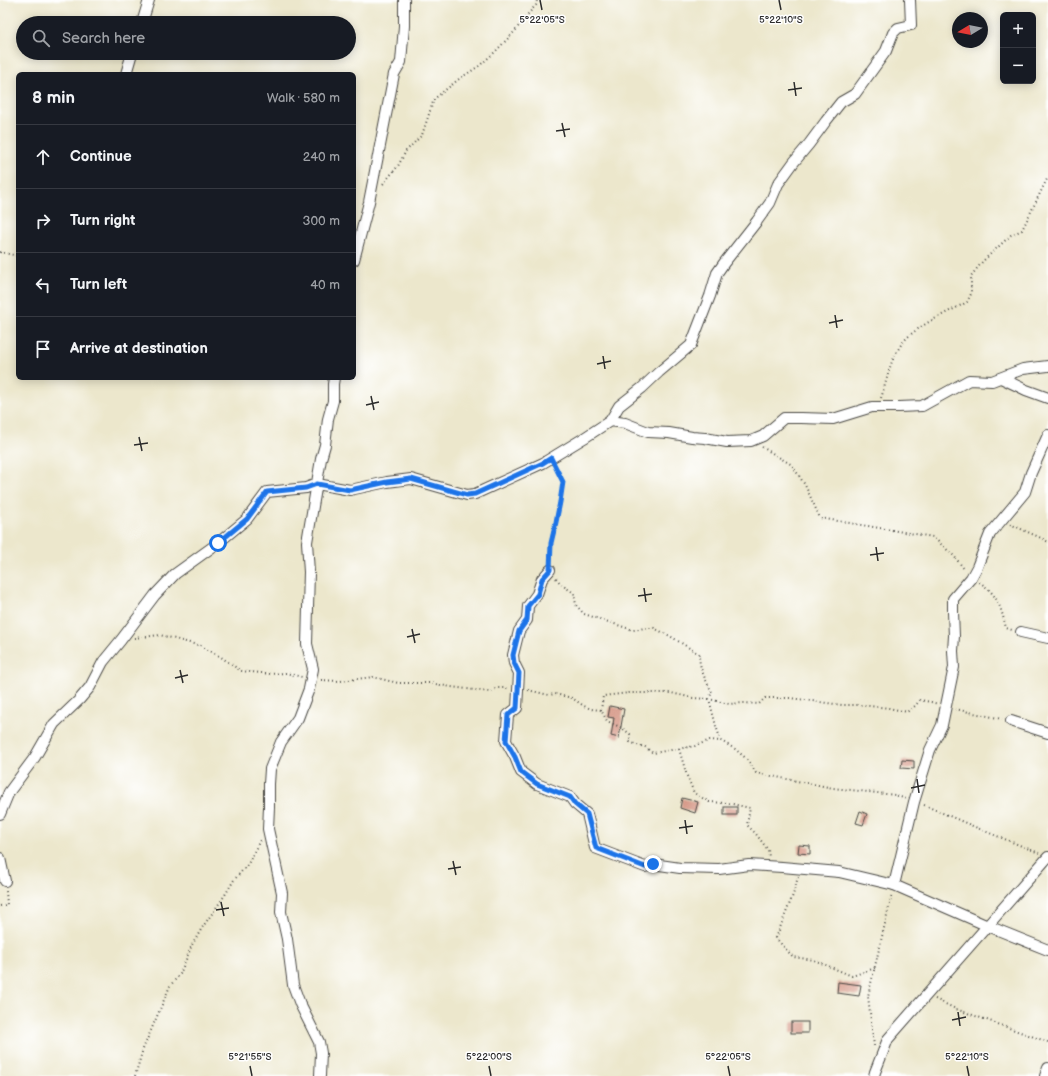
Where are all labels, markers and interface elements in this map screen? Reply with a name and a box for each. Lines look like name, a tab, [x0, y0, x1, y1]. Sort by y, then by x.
north arrow	[952, 12, 988, 48]
map controls	[1000, 12, 1036, 84]
button: +	[1000, 12, 1036, 48]
text: 5°22'05"S	[519, 14, 565, 26]
text: 5°22'10"S	[759, 14, 803, 26]
search box	[16, 16, 356, 60]
icon: search	[30, 27, 52, 49]
text: Search here	[62, 29, 145, 48]
button: −	[1000, 48, 1036, 84]
text: 8 min	[32, 88, 75, 108]
text: Walk · 580 m	[267, 90, 340, 106]
icon: ahead	[32, 146, 54, 168]
text: Continue	[70, 147, 132, 166]
text: 240 m	[303, 149, 340, 165]
icon: right	[32, 210, 54, 232]
text: Turn right	[70, 211, 135, 230]
text: 300 m	[302, 213, 340, 229]
icon: left	[32, 274, 54, 296]
text: Turn left	[70, 275, 127, 294]
text: 40 m	[310, 277, 340, 293]
icon: arrive	[32, 338, 54, 360]
text: Arrive at destination	[70, 339, 208, 358]
route start	[209, 534, 227, 552]
route end	[644, 855, 662, 873]
text: 5°21'55"S	[228, 1051, 272, 1063]
text: 5°22'00"S	[466, 1051, 512, 1063]
text: 5°22'05"S	[705, 1051, 751, 1063]
text: 5°22'10"S	[945, 1051, 989, 1063]

